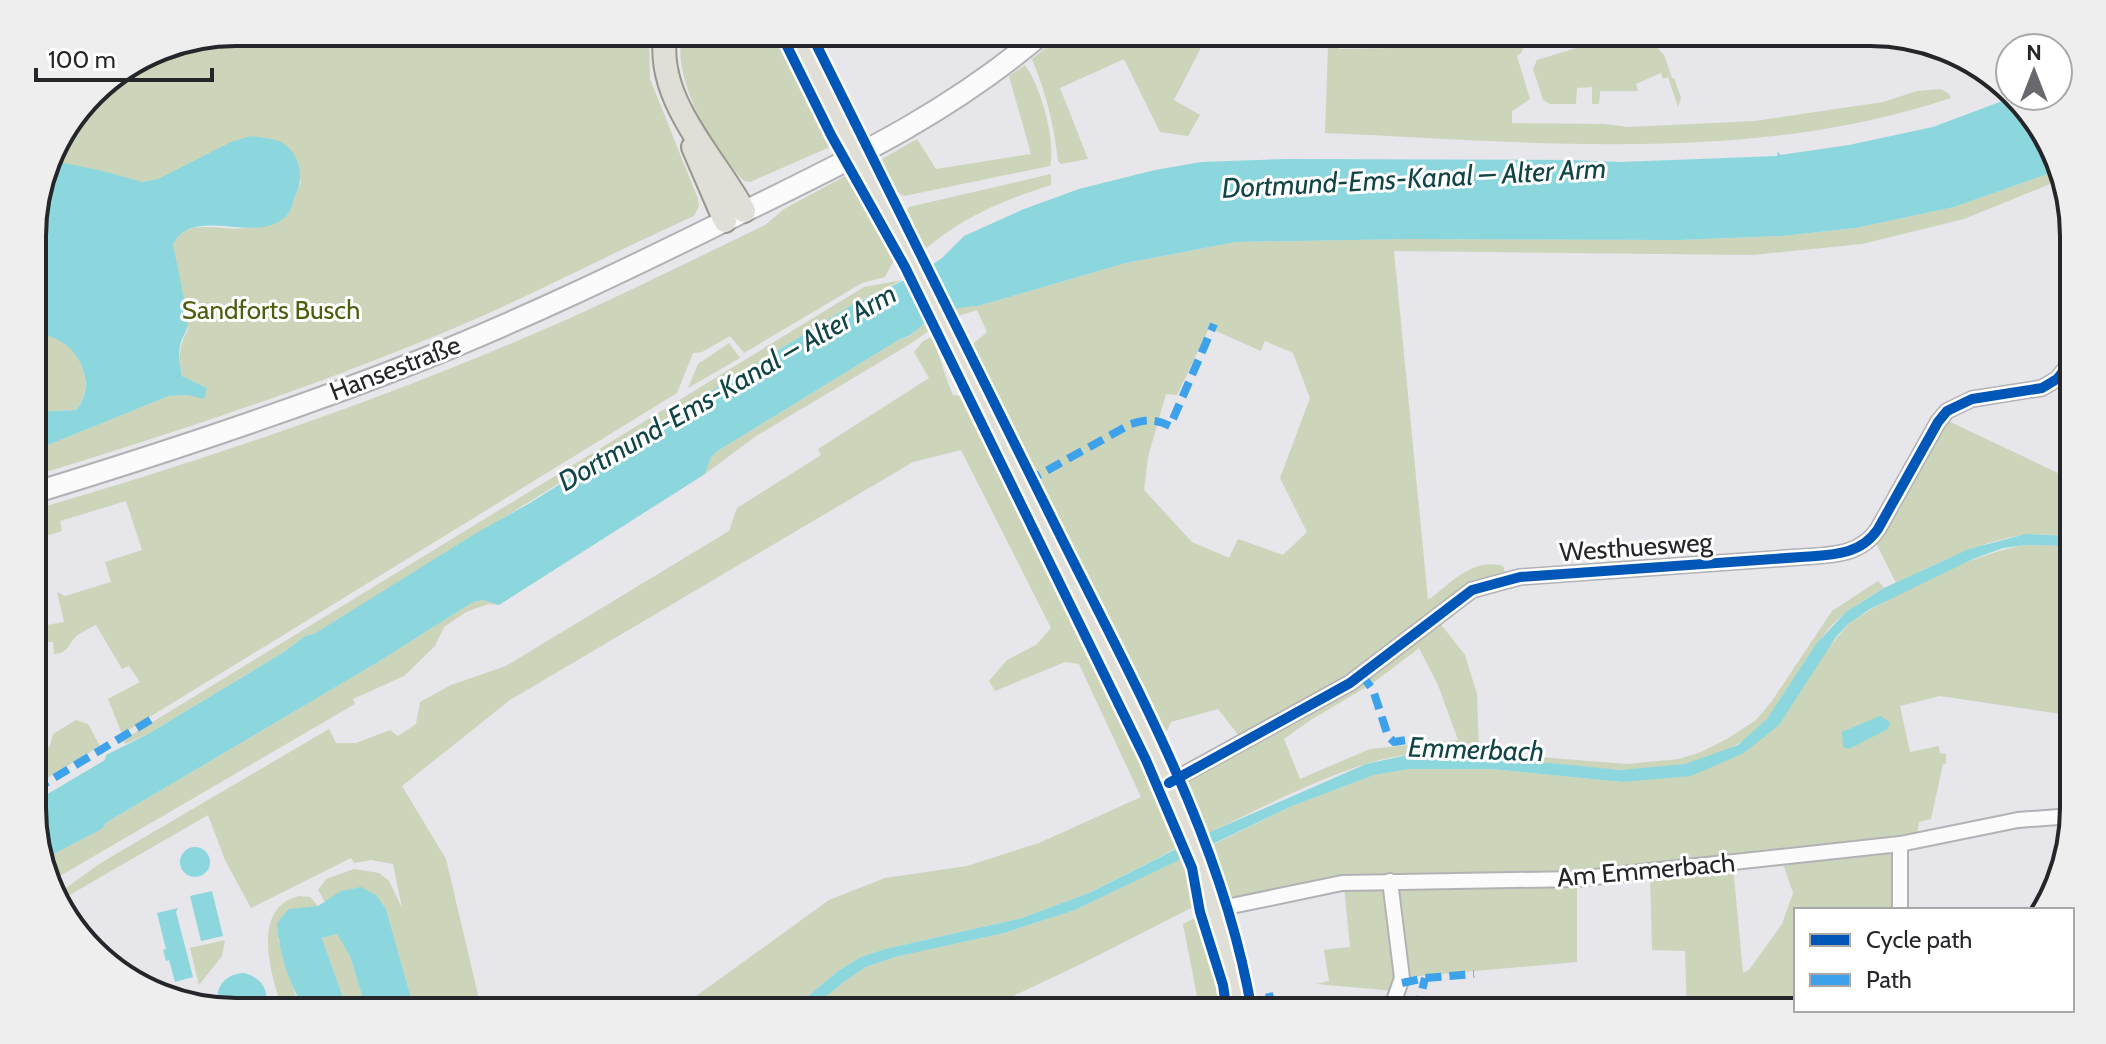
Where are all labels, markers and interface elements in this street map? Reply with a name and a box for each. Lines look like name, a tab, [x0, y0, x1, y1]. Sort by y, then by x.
scale bar	[36, 32, 212, 82]
north arrow	[1994, 32, 2074, 112]
text: N	[2026, 39, 2042, 66]
text: 100 m	[48, 45, 116, 74]
water label: Dortmund-Ems-Kanal – Alter Arm	[1221, 151, 1607, 205]
water label: Dortmund-Ems-Kanal – Alter Arm	[552, 276, 902, 498]
park label: Sandforts Busch	[182, 294, 360, 326]
street label: Hansestraße	[325, 328, 465, 408]
street label: Westhuesweg	[1558, 526, 1715, 568]
water label: Emmerbach	[1407, 730, 1545, 768]
street label: Am Emmerbach	[1556, 846, 1736, 894]
legend	[1794, 908, 2074, 1012]
text: Cycle path	[1866, 925, 1972, 954]
text: Path	[1866, 965, 1912, 994]

